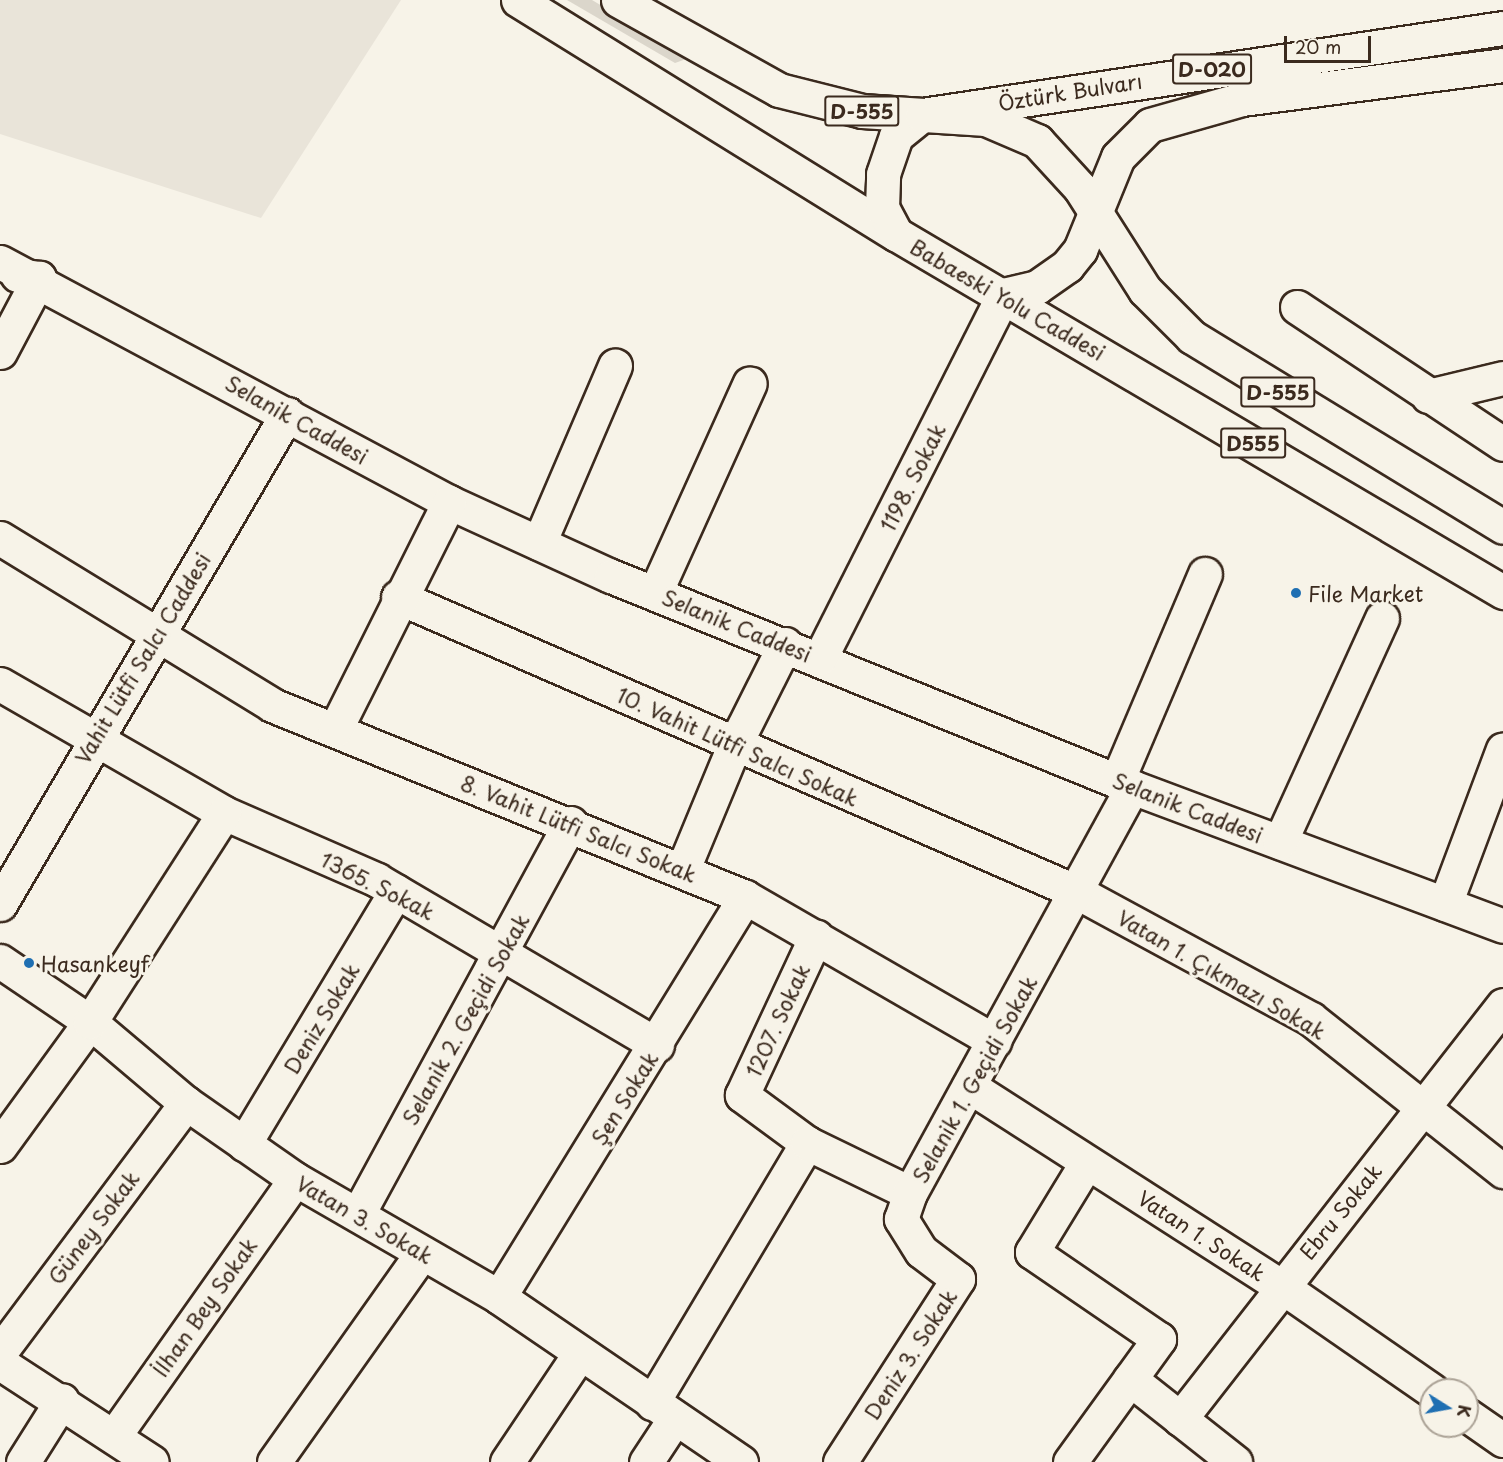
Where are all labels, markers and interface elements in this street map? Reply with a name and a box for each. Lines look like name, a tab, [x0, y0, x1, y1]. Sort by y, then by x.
scale bar	[1287, 24, 1374, 62]
text: 20 m	[1295, 33, 1341, 60]
road number: D-020	[1172, 52, 1252, 86]
street label: Öztürk Bulvarı	[995, 67, 1145, 115]
road number: D-555	[823, 94, 901, 128]
street label: Babaeski Yolu Caddesi	[905, 232, 1111, 366]
street label: Selanik Caddesi	[221, 369, 373, 469]
road number: D-555	[1239, 375, 1317, 409]
street label: 1198. Sokak	[874, 419, 950, 535]
road number: D555	[1220, 426, 1286, 460]
street label: Vahit Lütfi Salcı Caddesi	[68, 547, 216, 769]
place label: File Market	[1308, 580, 1424, 606]
street label: Selanik Caddesi	[658, 583, 816, 667]
marker: File Market	[1289, 586, 1303, 600]
street label: 10. Vahit Lütfi Salcı Sokak	[612, 681, 864, 811]
street label: Selanik Caddesi	[1109, 767, 1267, 847]
street label: 8. Vahit Lütfi Salcı Sokak	[457, 769, 701, 887]
street label: 1365. Sokak	[316, 845, 440, 925]
street label: Vatan 1. Çıkmazı Sokak	[1113, 904, 1331, 1044]
street label: Selanik 2. Geçidi Sokak	[396, 908, 534, 1130]
place label: Hasankeyf	[41, 950, 149, 976]
marker: Hasankeyf	[22, 956, 36, 970]
street label: Deniz Sokak	[278, 958, 364, 1078]
street label: 1207. Sokak	[740, 959, 814, 1081]
street label: Selanik 1. Geçidi Sokak	[906, 970, 1042, 1188]
street label: Şen Sokak	[585, 1046, 663, 1150]
street label: Ebru Sokak	[1293, 1158, 1387, 1264]
street label: Güney Sokak	[42, 1165, 144, 1289]
street label: Vatan 3. Sokak	[292, 1170, 438, 1268]
street label: Vatan 1. Sokak	[1132, 1184, 1272, 1286]
street label: İlhan Bey Sokak	[147, 1233, 261, 1381]
street label: Deniz 3. Sokak	[858, 1284, 962, 1424]
north arrow	[1419, 1378, 1479, 1438]
text: K	[1452, 1403, 1478, 1419]

